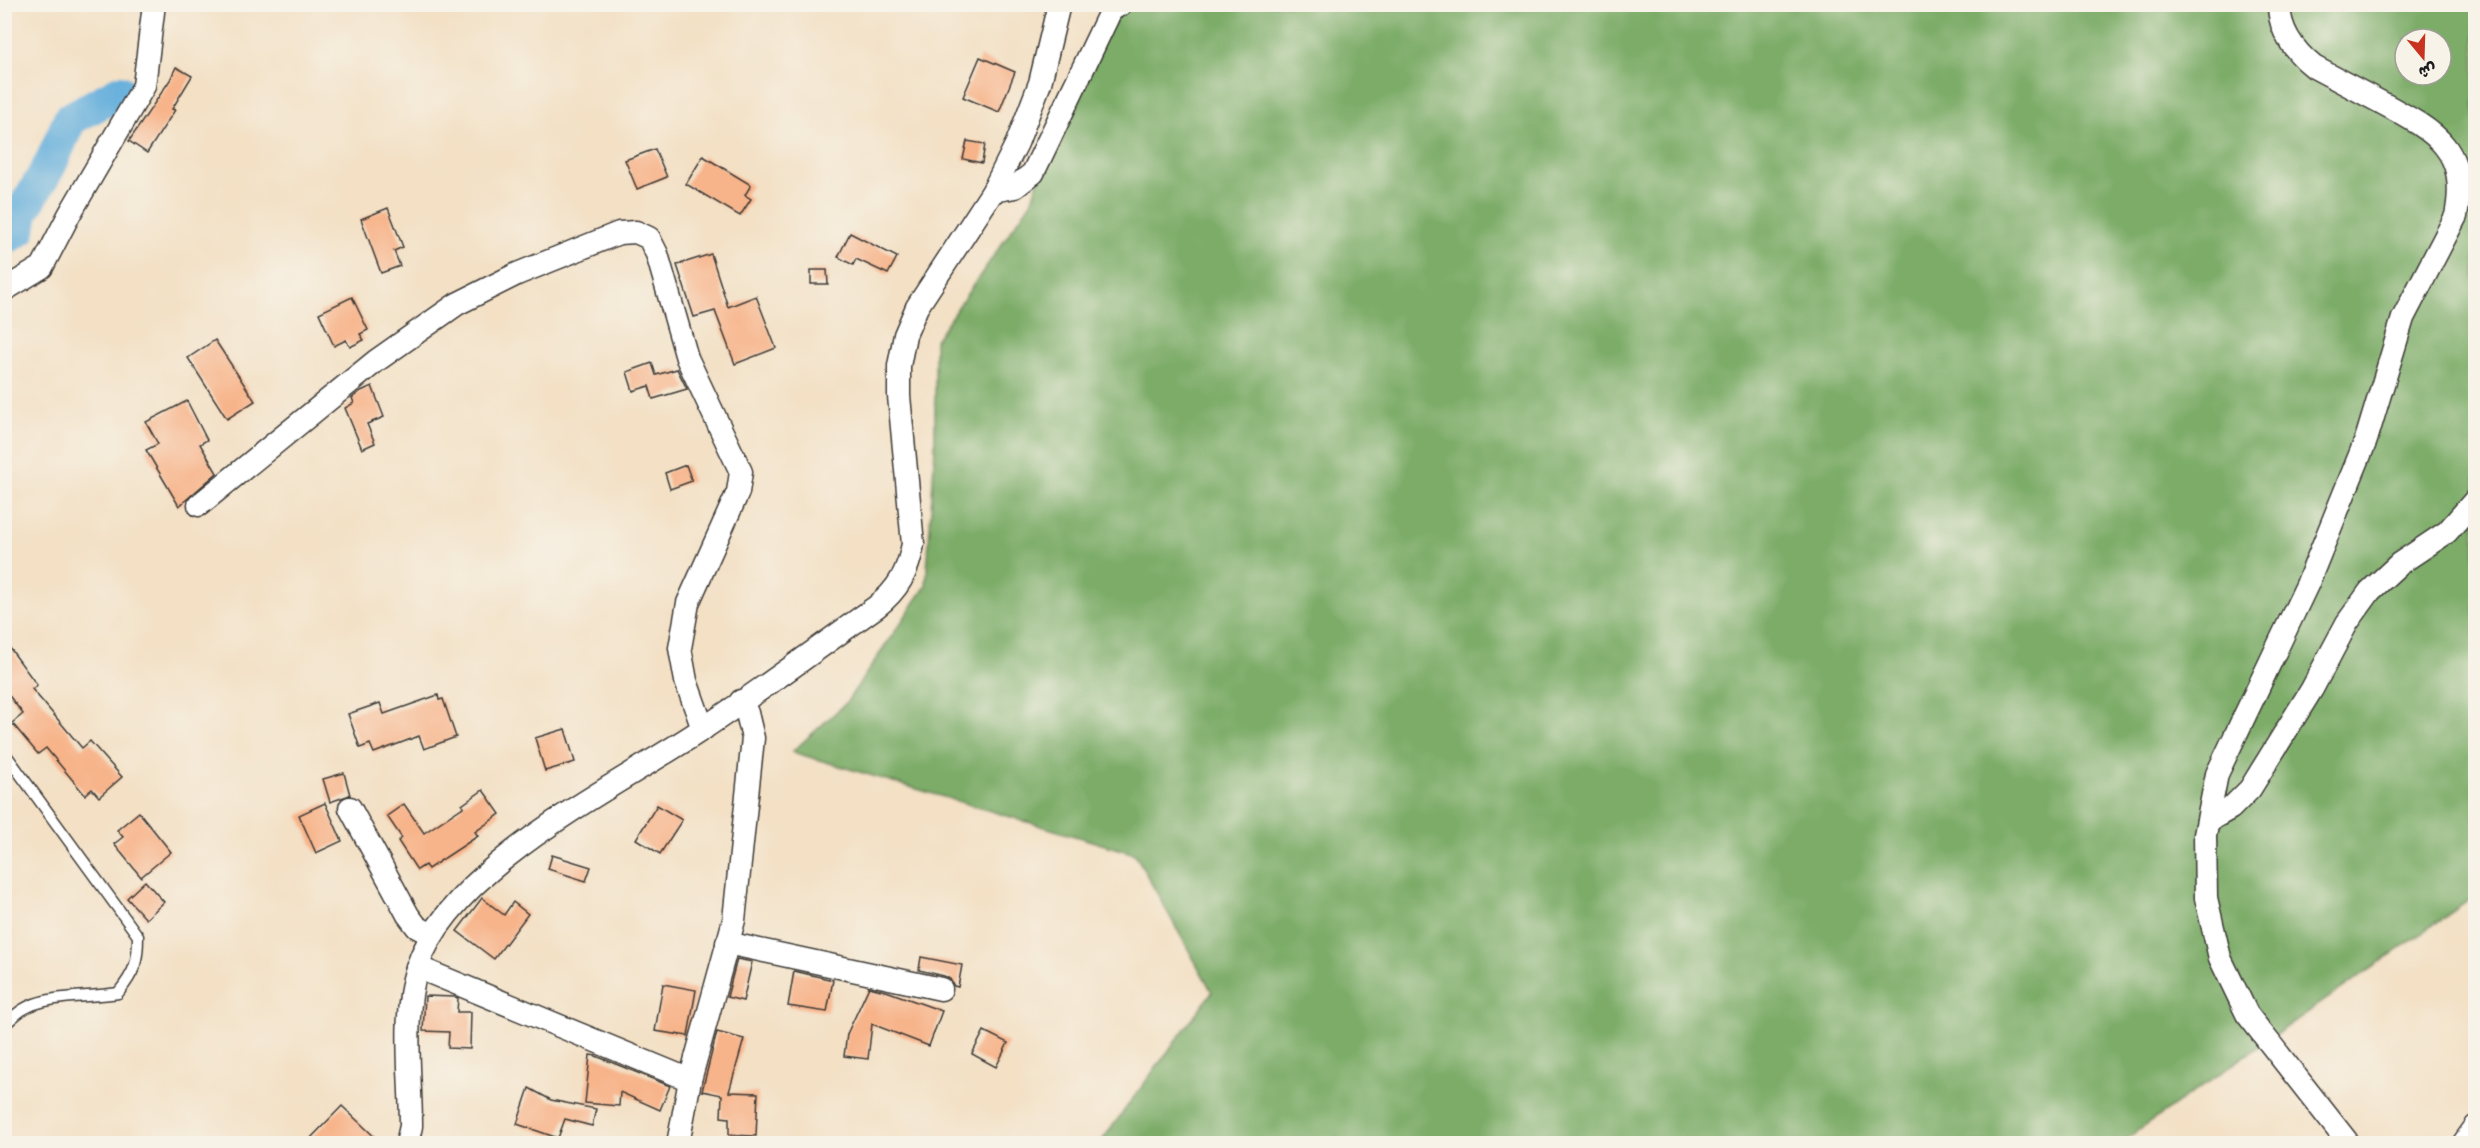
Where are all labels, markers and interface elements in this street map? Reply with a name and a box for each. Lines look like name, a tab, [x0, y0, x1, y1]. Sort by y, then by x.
north arrow	[2393, 27, 2453, 87]
text: ش	[2416, 58, 2439, 84]

